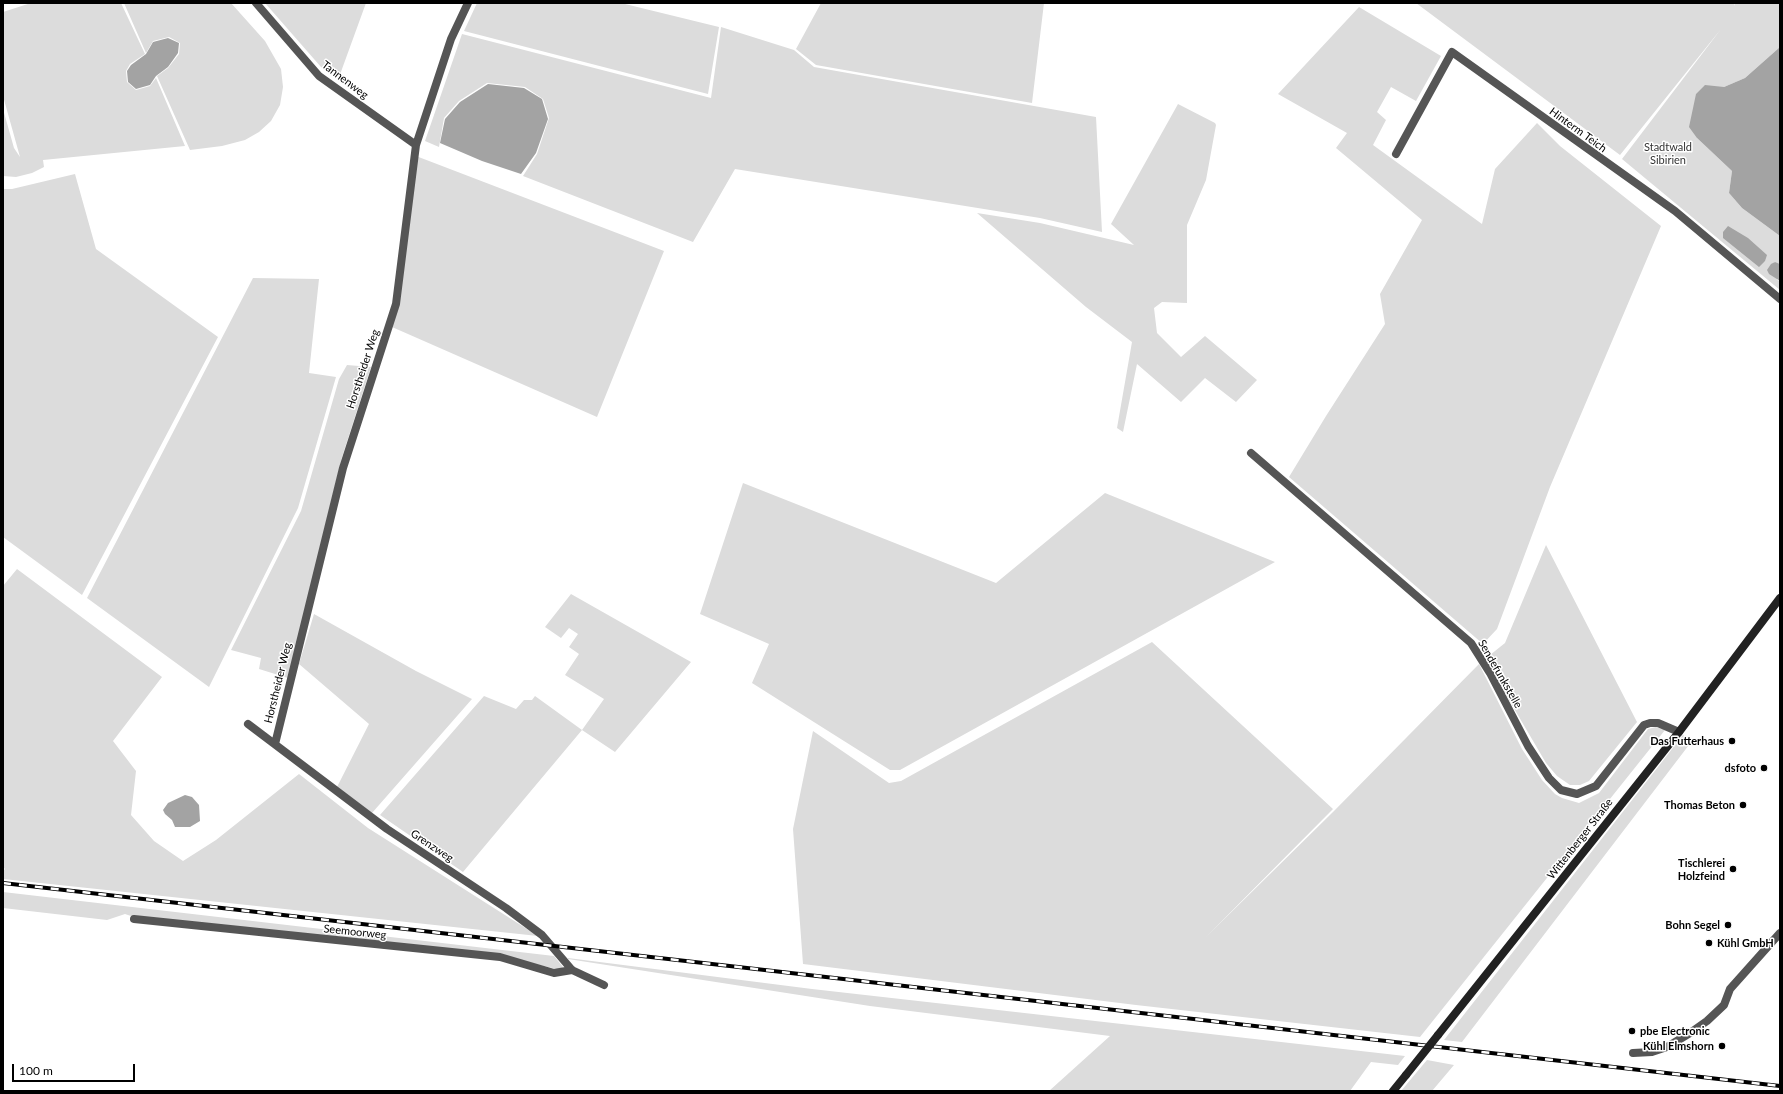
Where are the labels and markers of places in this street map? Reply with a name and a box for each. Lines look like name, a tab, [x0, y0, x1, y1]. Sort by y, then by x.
place label: Das Futterhaus	[1650, 734, 1724, 748]
marker: Das Futterhaus	[1727, 736, 1737, 746]
place label: dsfoto	[1725, 761, 1756, 775]
marker: dsfoto	[1759, 763, 1769, 773]
place label: Thomas Beton	[1664, 798, 1735, 812]
marker: Thomas Beton	[1738, 800, 1748, 810]
place label: Tischlerei Holzfeind	[1678, 856, 1725, 882]
marker: Tischlerei Holzfeind	[1728, 864, 1738, 874]
place label: Bohn Segel	[1665, 918, 1720, 932]
marker: Bohn Segel	[1723, 920, 1733, 930]
place label: Kühl GmbH	[1717, 936, 1774, 950]
marker: Kühl GmbH	[1704, 938, 1714, 948]
place label: pbe Electronic	[1640, 1024, 1710, 1038]
marker: pbe Electronic	[1627, 1026, 1637, 1036]
place label: Kühl Elmshorn	[1643, 1039, 1714, 1053]
marker: Kühl Elmshorn	[1717, 1041, 1727, 1051]

